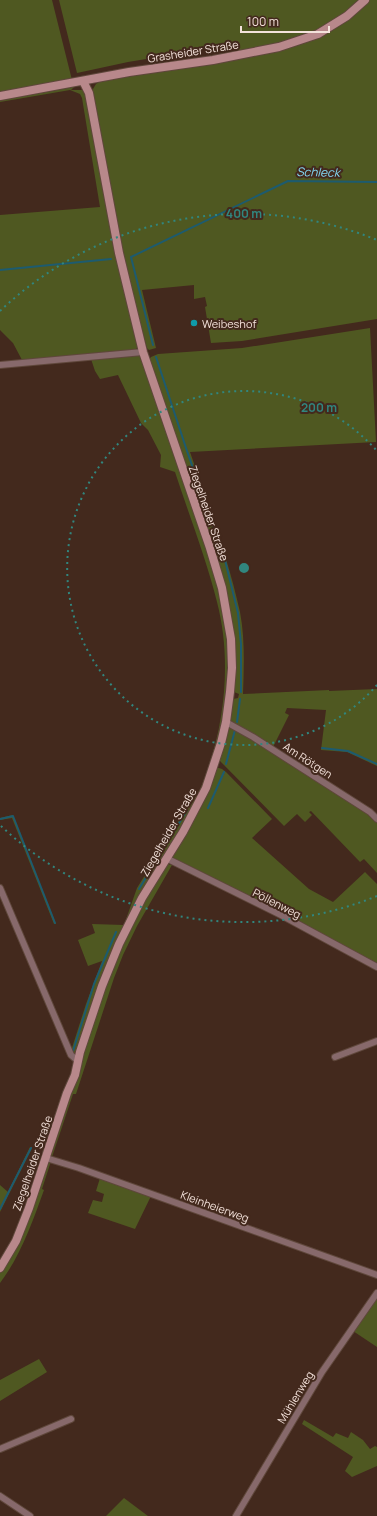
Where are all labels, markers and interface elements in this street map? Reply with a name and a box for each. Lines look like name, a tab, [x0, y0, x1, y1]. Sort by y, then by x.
scale bar	[241, 8, 329, 34]
text: 100 m	[247, 13, 279, 30]
street label: Grasheider Straße	[146, 36, 240, 66]
water label: Schleck	[296, 163, 342, 181]
text: 400 m	[226, 205, 262, 222]
place label: Weibeshof	[202, 316, 256, 331]
marker: Weibeshof	[189, 318, 199, 328]
text: 200 m	[301, 399, 337, 416]
street label: Ziegelheider Straße	[186, 463, 233, 563]
centre of rings	[237, 561, 251, 575]
street label: Am Rötgen	[281, 739, 335, 781]
street label: Ziegelheider Straße	[137, 784, 200, 879]
street label: Pöllenweg	[250, 884, 304, 922]
street label: Ziegelheider Straße	[9, 1113, 56, 1213]
street label: Kleinheierweg	[179, 1187, 251, 1225]
street label: Mühlenweg	[273, 1368, 317, 1426]

